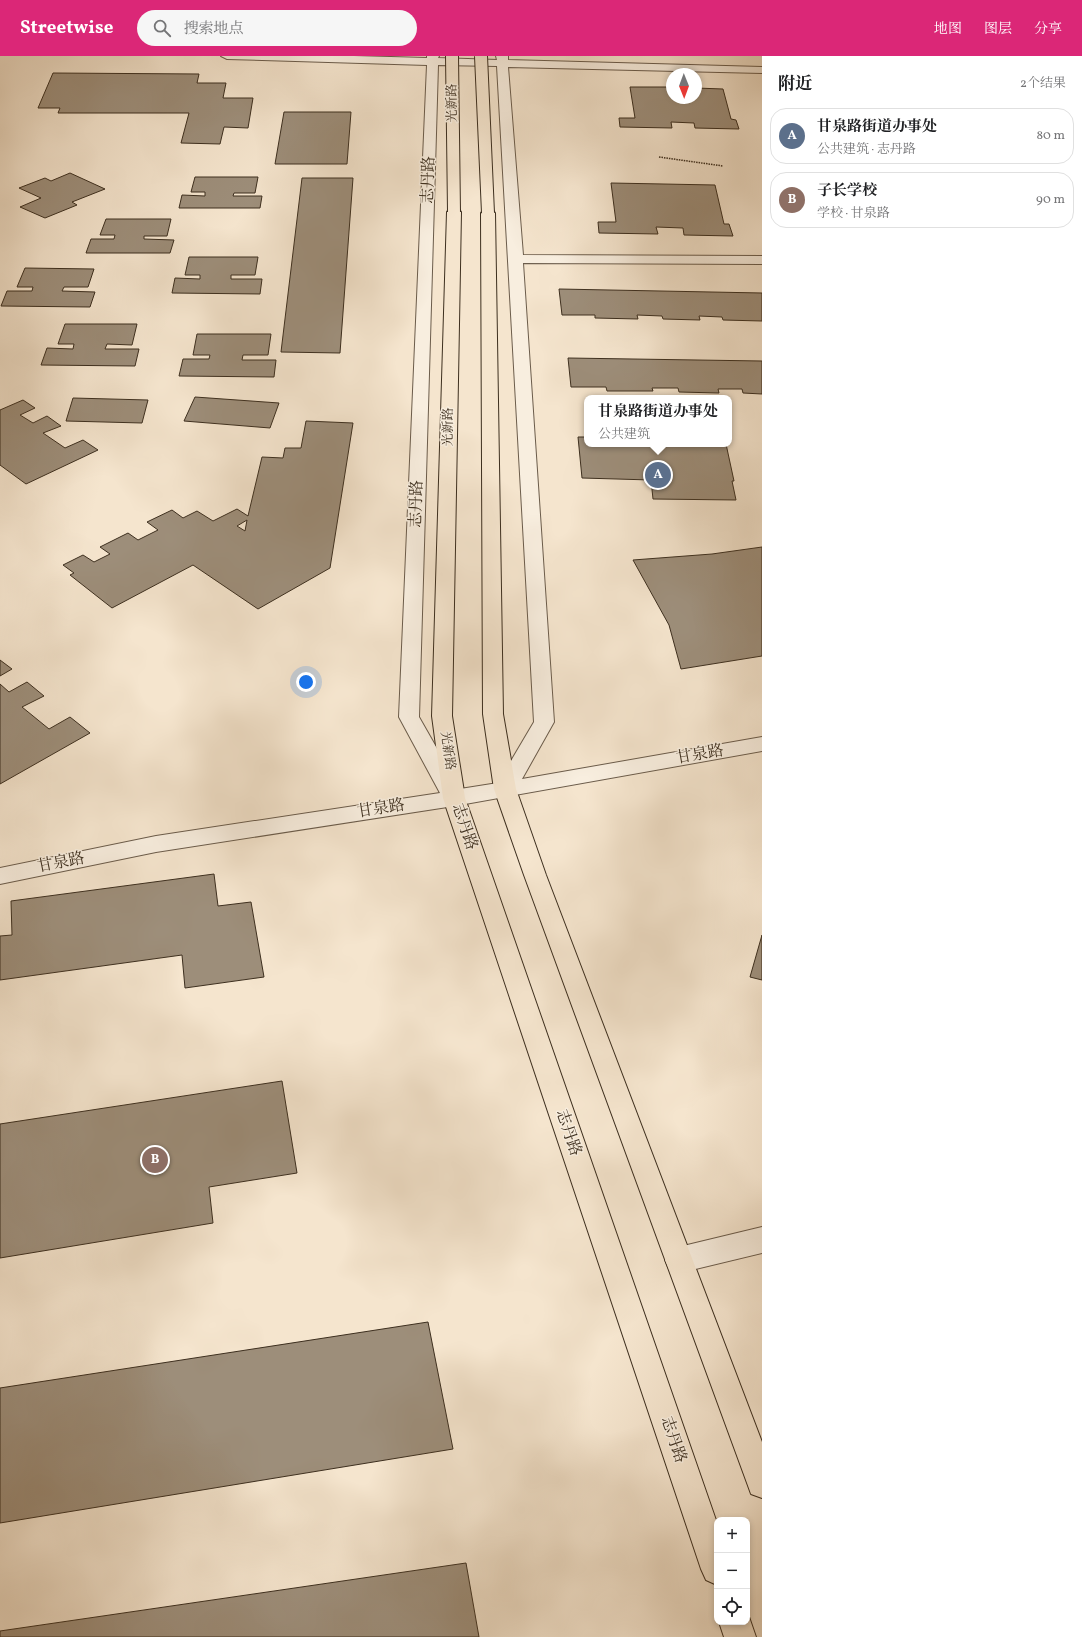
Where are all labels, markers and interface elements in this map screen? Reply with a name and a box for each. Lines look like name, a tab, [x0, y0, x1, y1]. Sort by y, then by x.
search box	[137, 10, 417, 46]
text: Streetwise	[20, 15, 113, 41]
icon: search	[151, 17, 173, 39]
text: 搜索地点	[183, 19, 243, 40]
text: 地图	[934, 20, 962, 39]
text: 图层	[984, 20, 1012, 39]
text: 分享	[1034, 20, 1062, 39]
north arrow	[666, 68, 702, 104]
text: 附近	[778, 73, 812, 96]
text: 2个结果	[1020, 75, 1066, 93]
street label: 光新路	[444, 83, 462, 123]
text: 甘泉路街道办事处	[817, 117, 937, 138]
text: A	[787, 127, 797, 145]
text: 80 m	[1036, 127, 1065, 145]
text: 公共建筑 · 志丹路	[817, 141, 916, 159]
street label: 志丹路	[417, 156, 441, 204]
text: 子长学校	[817, 181, 877, 202]
text: B	[788, 191, 796, 209]
text: 90 m	[1036, 191, 1065, 209]
text: 学校 · 甘泉路	[817, 205, 890, 223]
popup	[584, 395, 732, 447]
text: 甘泉路街道办事处	[598, 402, 718, 423]
street label: 光新路	[440, 407, 458, 447]
text: 公共建筑	[598, 426, 650, 444]
pin: A	[645, 460, 671, 490]
street label: 志丹路	[405, 480, 429, 528]
your location	[296, 672, 316, 692]
street label: 光新路	[435, 730, 459, 772]
street label: 甘泉路	[674, 740, 726, 770]
street label: 甘泉路	[356, 794, 406, 824]
street label: 志丹路	[446, 801, 482, 853]
street label: 甘泉路	[35, 848, 87, 878]
street label: 志丹路	[550, 1107, 586, 1159]
pin: B	[142, 1145, 168, 1175]
street label: 志丹路	[655, 1414, 691, 1466]
map controls	[714, 1517, 750, 1625]
button: +	[714, 1517, 750, 1553]
button: −	[714, 1553, 750, 1589]
button: locate	[714, 1589, 750, 1625]

